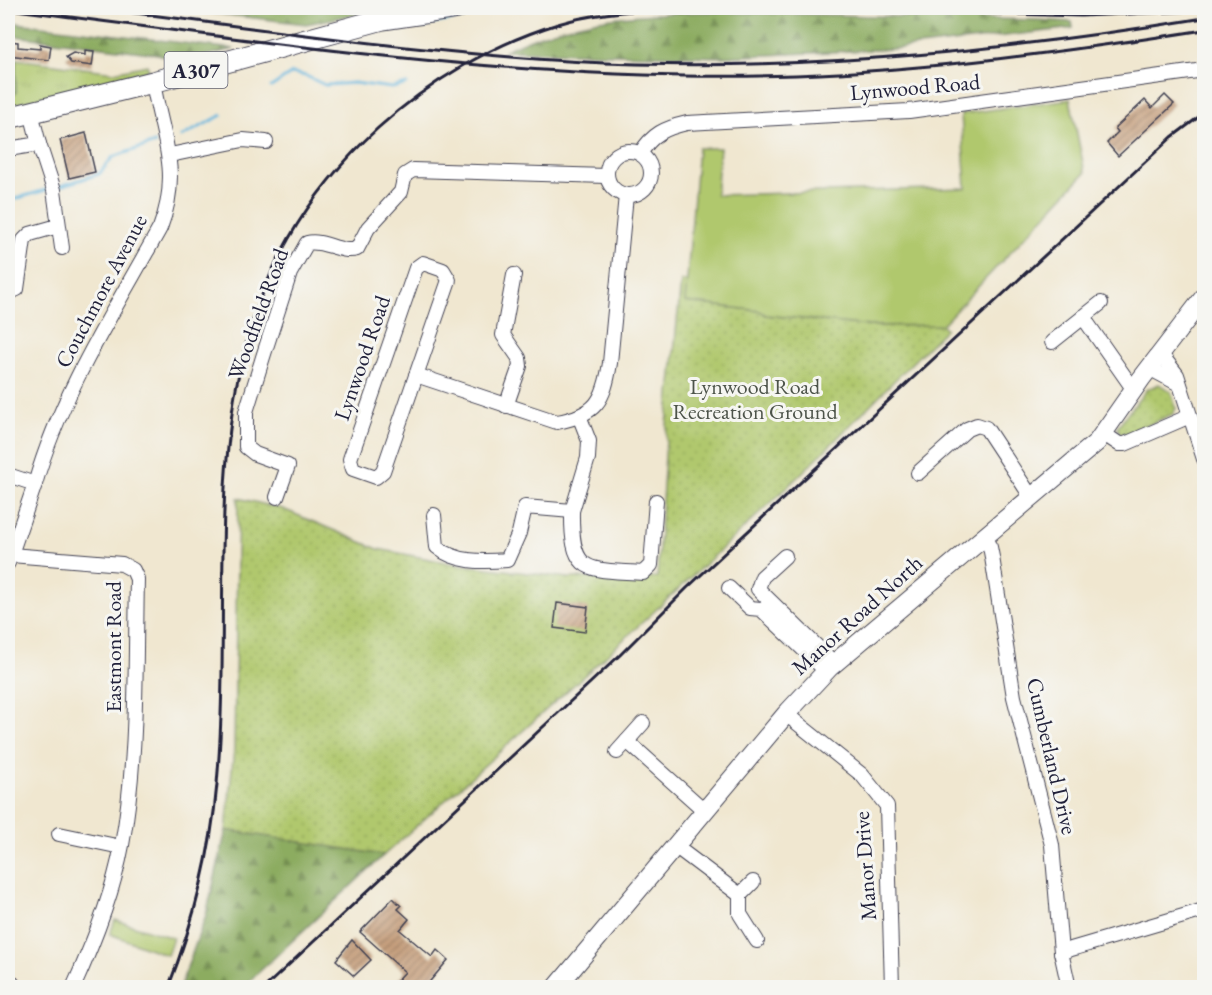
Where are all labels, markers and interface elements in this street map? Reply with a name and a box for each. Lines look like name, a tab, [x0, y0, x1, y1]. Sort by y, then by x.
road number: A307	[164, 52, 228, 88]
street label: Lynwood Road	[849, 67, 982, 107]
street label: Couchmore Avenue	[48, 209, 154, 373]
street label: Woodfield Road	[221, 244, 295, 384]
street label: Lynwood Road	[327, 291, 397, 424]
park label: Lynwood Road Recreation Ground	[672, 372, 838, 426]
street label: Manor Road North	[785, 548, 929, 682]
street label: Eastmont Road	[99, 580, 128, 713]
street label: Cumberland Drive	[1020, 675, 1084, 838]
street label: Manor Drive	[847, 810, 883, 922]

